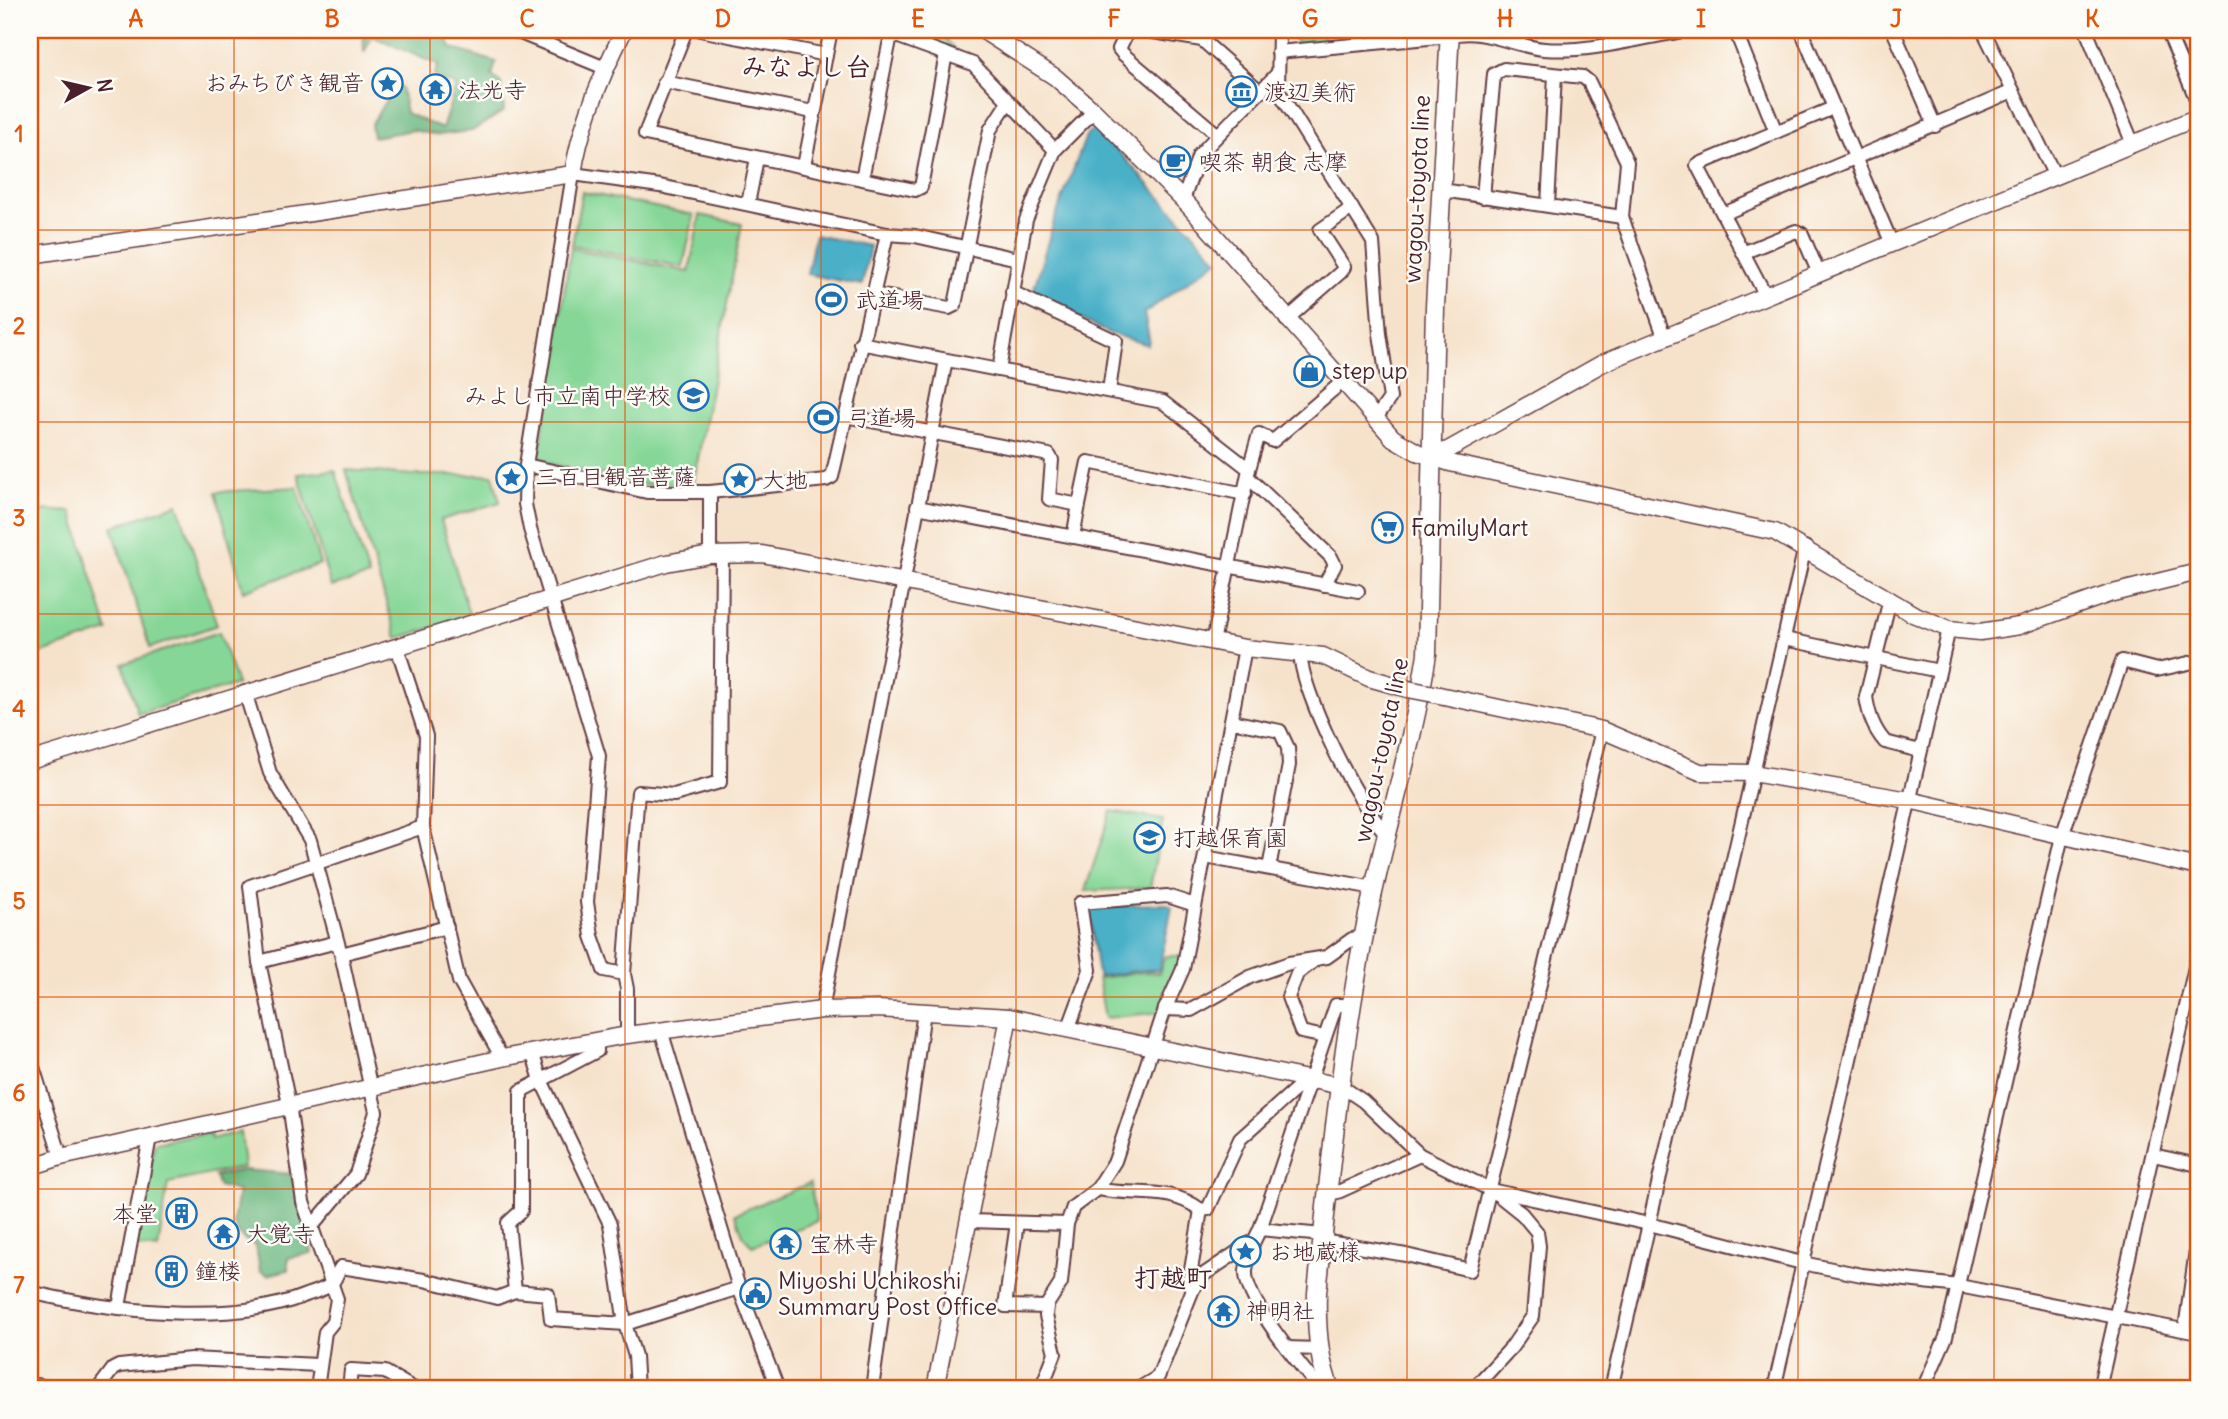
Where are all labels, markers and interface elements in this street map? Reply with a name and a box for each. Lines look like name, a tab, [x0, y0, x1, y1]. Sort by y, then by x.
text: A	[129, 4, 144, 33]
text: B	[324, 4, 340, 33]
text: C	[519, 4, 535, 33]
text: D	[715, 4, 731, 33]
text: E	[911, 4, 925, 33]
text: F	[1107, 4, 1121, 33]
text: G	[1302, 4, 1318, 33]
text: H	[1497, 4, 1513, 33]
text: I	[1696, 4, 1706, 33]
text: J	[1890, 4, 1902, 33]
text: K	[2085, 4, 2100, 33]
district label: みなよし台	[741, 50, 871, 83]
north arrow	[52, 52, 122, 122]
place icon: おみちびき観音	[370, 66, 404, 100]
place label: おみちびき観音	[205, 68, 364, 97]
temple icon: 法光寺	[418, 73, 452, 107]
place label: 法光寺	[458, 75, 527, 104]
museum icon: 渡辺美術	[1224, 75, 1258, 109]
text: N	[92, 77, 118, 94]
place label: 渡辺美術	[1264, 77, 1356, 106]
street label: wagou-toyota line	[1397, 94, 1436, 284]
text: 1	[14, 119, 24, 148]
cafe icon: 喫茶 朝食 志摩	[1159, 145, 1193, 179]
place label: 喫茶 朝食 志摩	[1199, 147, 1348, 176]
sports icon: 武道場	[815, 283, 849, 317]
place label: 武道場	[855, 285, 924, 314]
text: 2	[13, 311, 26, 340]
shop icon: step up	[1292, 354, 1326, 388]
place label: step up	[1332, 356, 1408, 385]
school or university icon: みよし市立南中学校	[677, 379, 711, 413]
place label: みよし市立南中学校	[464, 381, 671, 410]
sports icon: 弓道場	[807, 401, 841, 435]
place label: 弓道場	[847, 403, 916, 432]
place icon: 三百目観音菩薩	[495, 460, 529, 494]
place label: 三百目観音菩薩	[535, 462, 696, 491]
place icon: 大地	[722, 463, 756, 497]
place label: 大地	[762, 465, 808, 494]
text: 3	[12, 503, 26, 532]
supermarket icon: FamilyMart	[1371, 511, 1405, 545]
place label: FamilyMart	[1411, 513, 1529, 542]
street label: wagou-toyota line	[1347, 655, 1414, 845]
text: 4	[12, 694, 26, 723]
school or university icon: 打越保育園	[1133, 821, 1167, 855]
place label: 打越保育園	[1173, 823, 1288, 852]
text: 5	[12, 886, 26, 915]
text: 6	[12, 1078, 26, 1107]
building icon: 本堂	[164, 1197, 198, 1231]
place label: 本堂	[112, 1199, 158, 1228]
temple icon: 大覚寺	[206, 1217, 240, 1251]
place label: 大覚寺	[246, 1219, 315, 1248]
temple icon: 宝林寺	[769, 1227, 803, 1261]
place label: 宝林寺	[809, 1229, 878, 1258]
place icon: お地蔵様	[1229, 1235, 1263, 1269]
place label: お地蔵様	[1269, 1237, 1361, 1266]
building icon: 鐘楼	[155, 1254, 189, 1288]
place label: 鐘楼	[195, 1256, 241, 1285]
district label: 打越町	[1134, 1261, 1212, 1294]
place label: Miyoshi Uchikoshi Summary Post Office	[778, 1266, 997, 1321]
text: 7	[13, 1270, 25, 1299]
public building icon: Miyoshi Uchikoshi Summary Post Office	[738, 1277, 772, 1311]
temple icon: 神明社	[1206, 1294, 1240, 1328]
place label: 神明社	[1246, 1296, 1315, 1325]

